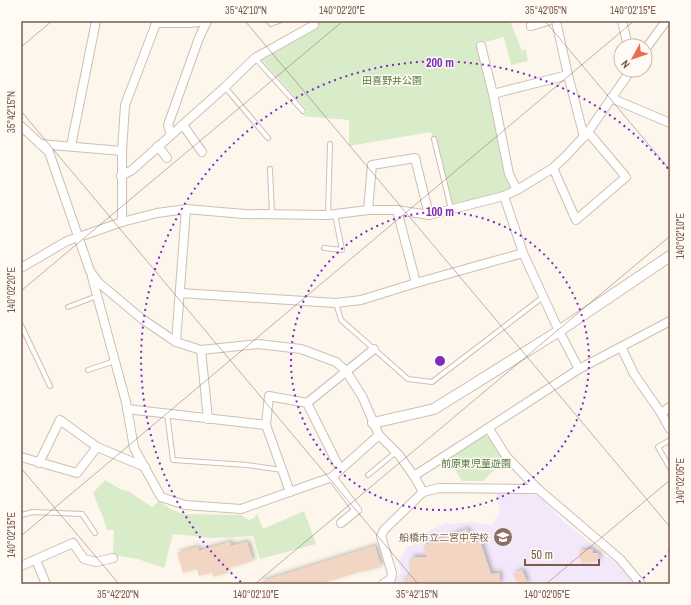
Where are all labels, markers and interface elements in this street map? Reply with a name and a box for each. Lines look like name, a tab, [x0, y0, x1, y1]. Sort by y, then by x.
text: 35°42'10"N	[225, 4, 267, 17]
text: 140°02'20"E	[319, 4, 365, 17]
text: 35°42'05"N	[525, 4, 567, 17]
text: 140°02'15"E	[610, 4, 656, 17]
north arrow	[613, 38, 653, 78]
text: 200 m	[426, 55, 454, 71]
text: N	[618, 57, 633, 71]
park label: 田喜野井公園	[362, 74, 422, 87]
text: 35°42'15"N	[5, 91, 18, 133]
text: 100 m	[426, 204, 454, 220]
text: 140°02'10"E	[674, 213, 687, 259]
text: 140°02'20"E	[5, 267, 18, 313]
centre of rings	[433, 354, 447, 368]
park label: 前原東児童遊園	[441, 457, 511, 470]
text: 140°02'05"E	[674, 458, 687, 504]
text: 140°02'15"E	[5, 512, 18, 558]
school or university icon: 船橋市立二宮中学校	[492, 526, 514, 548]
place label: 船橋市立二宮中学校	[399, 531, 489, 544]
scale bar	[525, 541, 599, 567]
text: 50 m	[531, 547, 553, 563]
text: 35°42'20"N	[97, 588, 139, 601]
text: 140°02'10"E	[233, 588, 279, 601]
text: 35°42'15"N	[396, 588, 438, 601]
text: 140°02'05"E	[524, 588, 570, 601]

